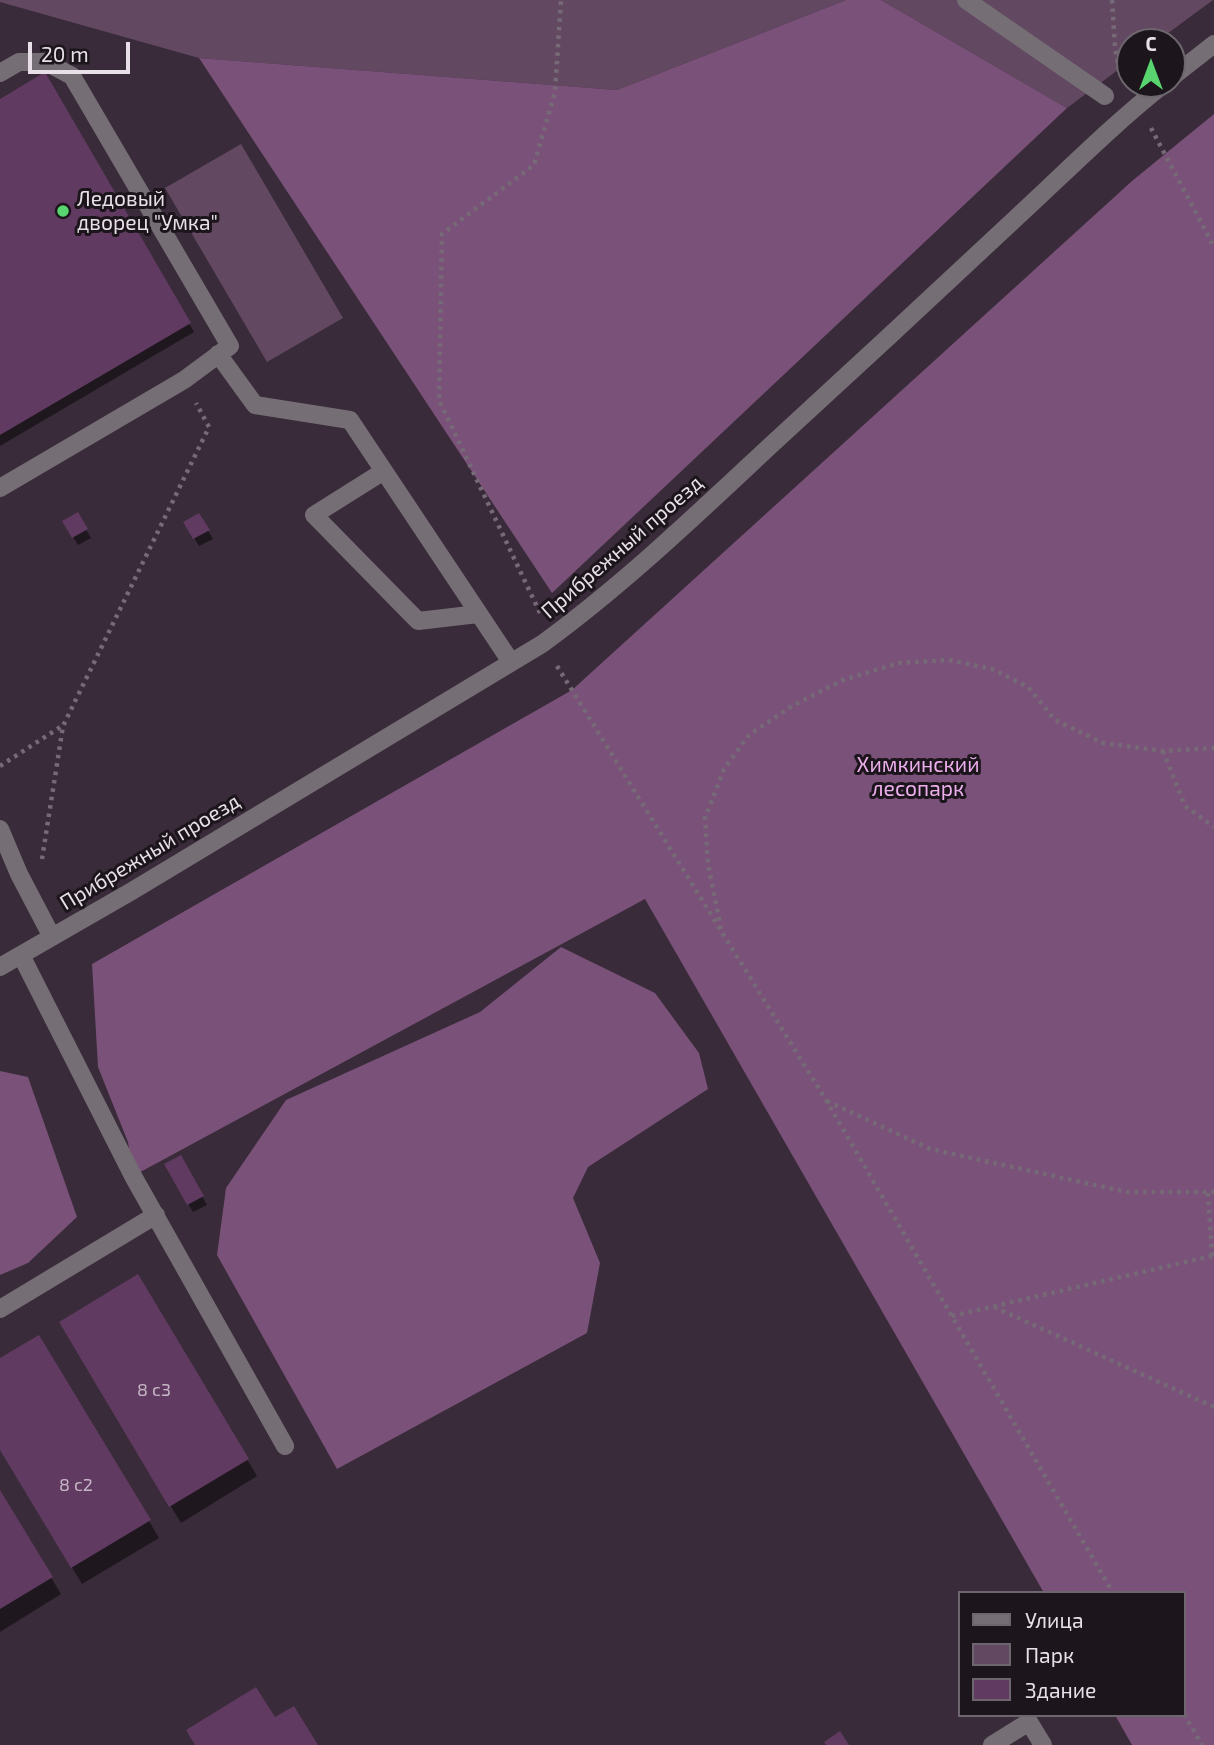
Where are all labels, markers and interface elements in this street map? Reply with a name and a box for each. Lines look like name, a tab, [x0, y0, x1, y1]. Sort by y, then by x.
scale bar	[32, 28, 133, 72]
north arrow	[1116, 28, 1186, 98]
text: С	[1145, 32, 1157, 55]
text: 20 m	[41, 41, 89, 66]
place label: Ледовый дворец "Умка"	[77, 186, 218, 236]
marker: Ледовый дворец "Умка"	[55, 203, 71, 219]
street label: Прибрежный проезд	[536, 470, 708, 624]
park label: Химкинский лесопарк	[857, 752, 979, 802]
street label: Прибрежный проезд	[56, 788, 244, 916]
house number: 8 с3	[137, 1379, 171, 1401]
house number: 8 с2	[59, 1474, 93, 1496]
legend	[958, 1591, 1186, 1717]
text: Улица	[1025, 1607, 1084, 1632]
text: Парк	[1025, 1642, 1074, 1667]
text: Здание	[1025, 1677, 1096, 1702]

